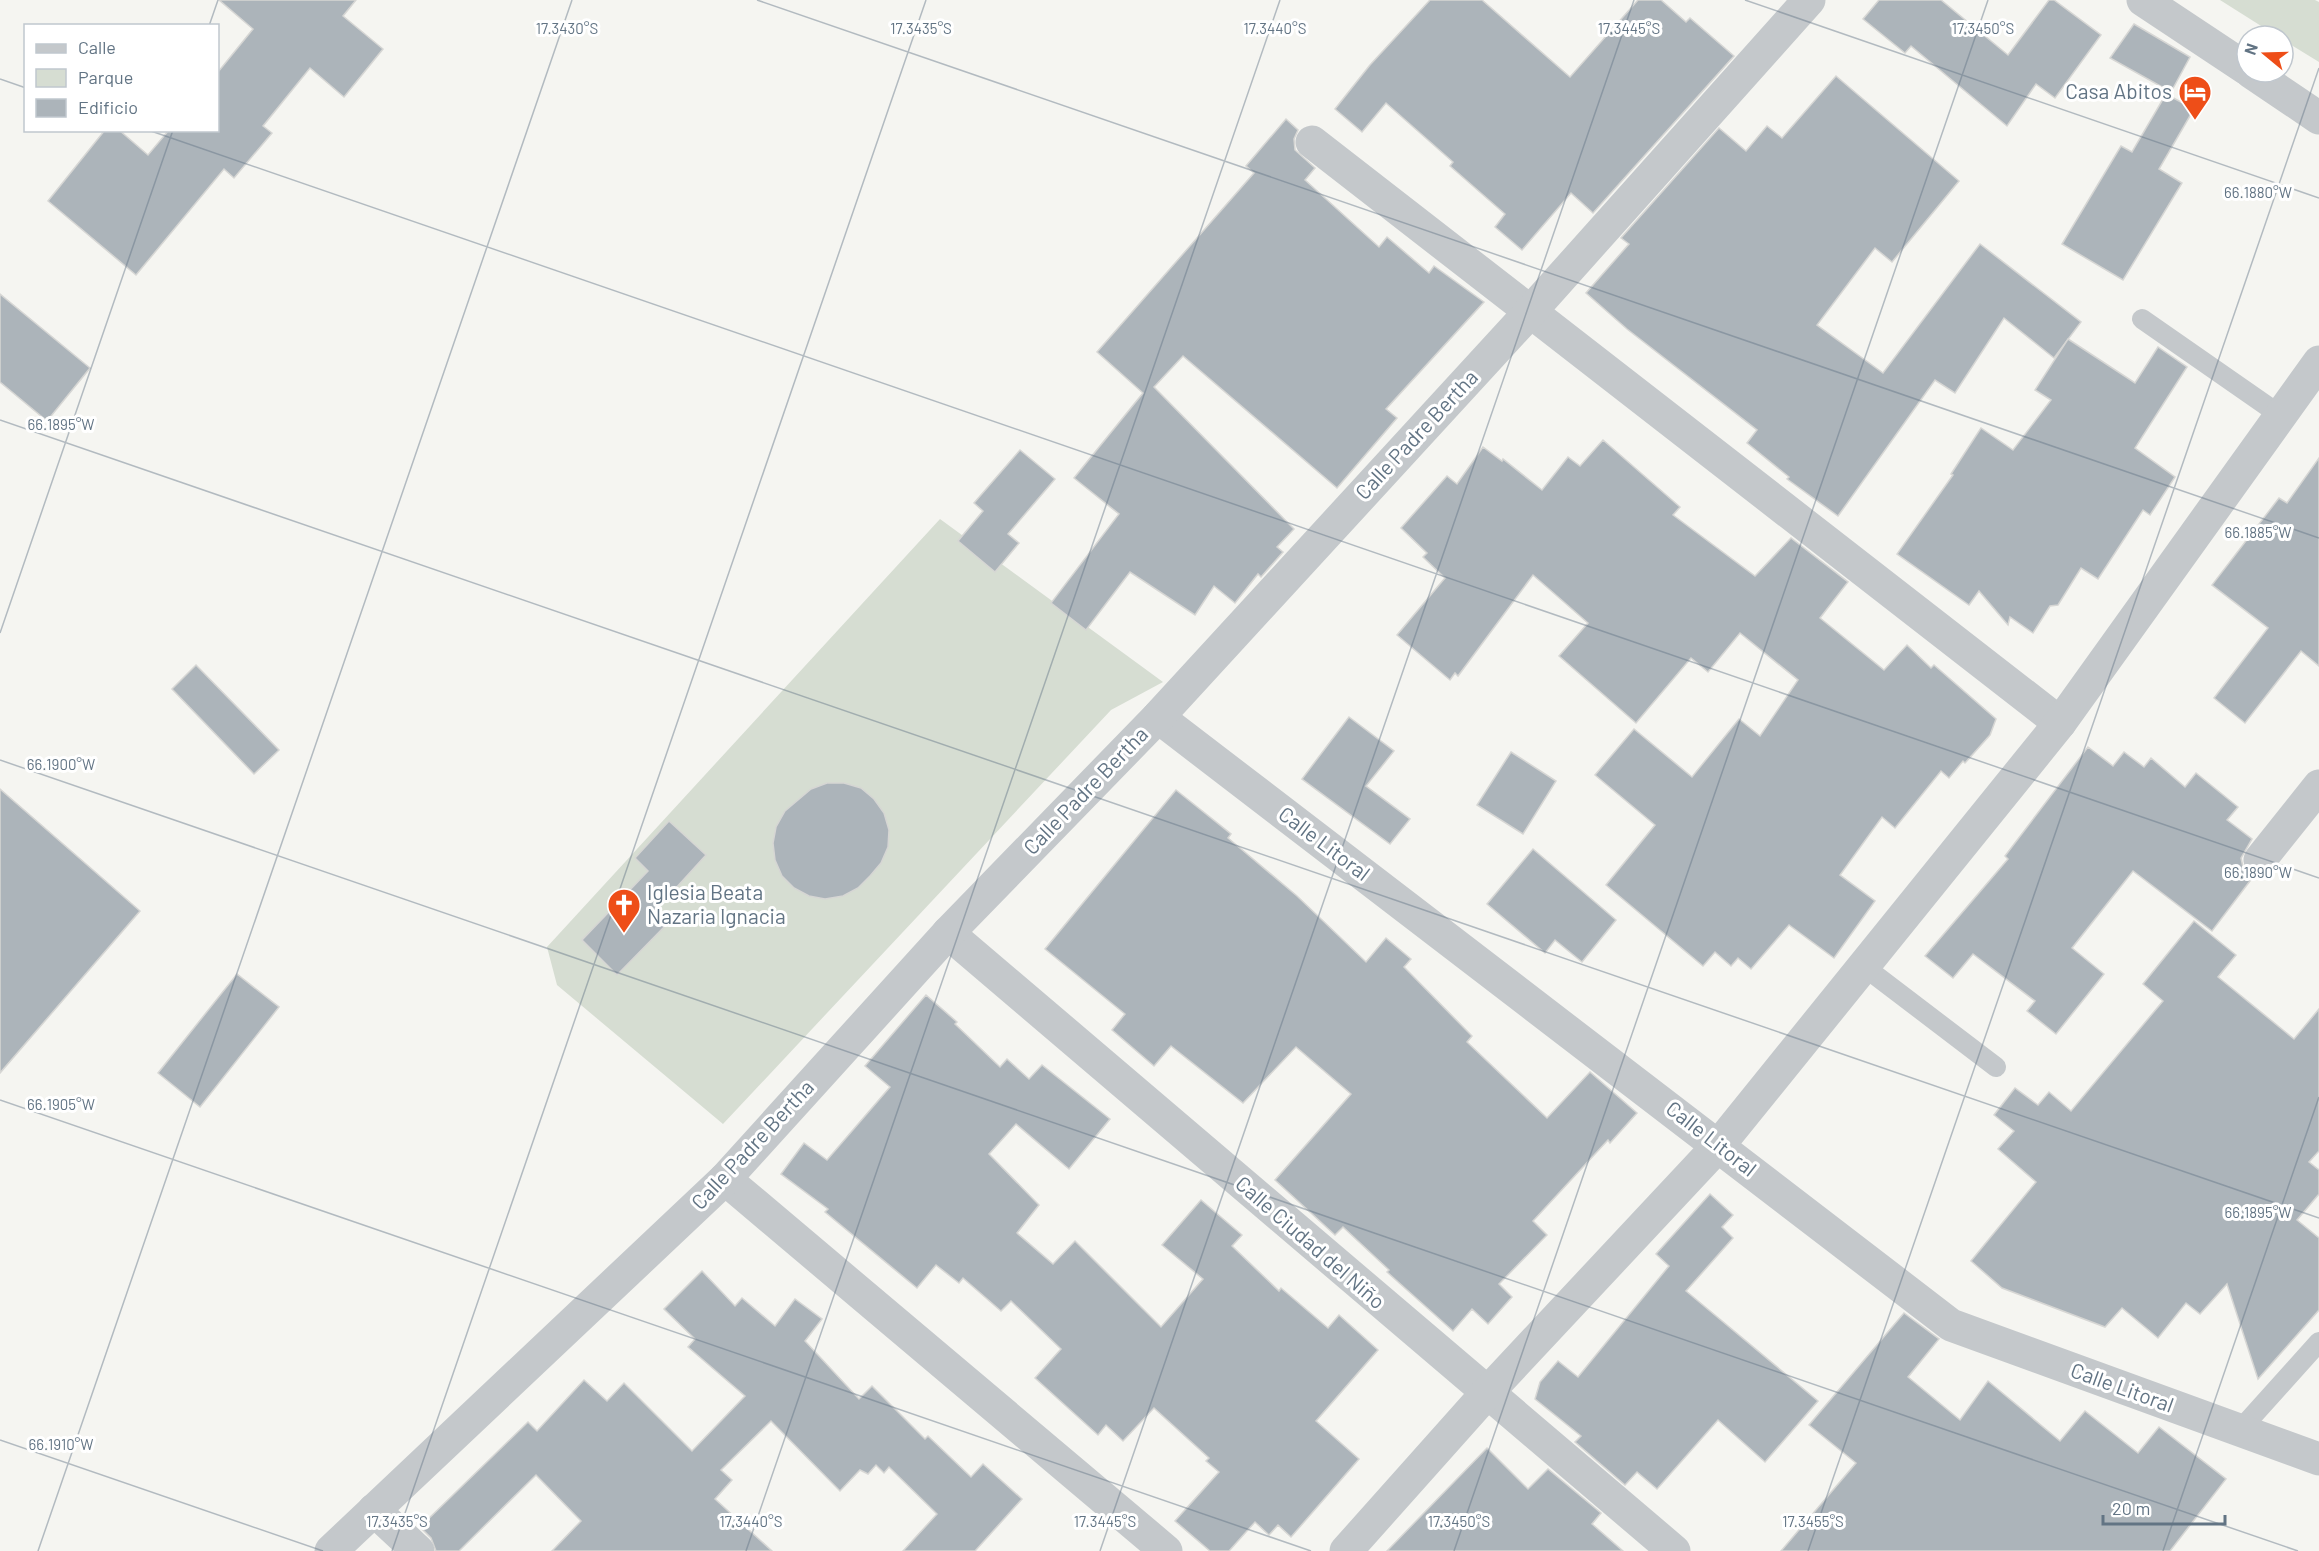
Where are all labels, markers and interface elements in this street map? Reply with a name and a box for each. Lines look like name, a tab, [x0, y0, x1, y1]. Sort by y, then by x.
text: 17.3430°S	[536, 19, 598, 37]
text: 17.3435°S	[890, 19, 952, 37]
text: 17.3440°S	[1243, 19, 1307, 37]
text: 17.3445°S	[1598, 19, 1660, 37]
text: 17.3450°S	[1952, 19, 2014, 37]
legend	[24, 24, 219, 132]
north arrow	[2235, 24, 2295, 84]
text: Calle	[78, 36, 116, 58]
text: N	[2240, 41, 2261, 57]
text: Parque	[78, 66, 133, 88]
hotel icon: Casa Abitos	[2177, 74, 2213, 121]
place label: Casa Abitos	[2065, 78, 2172, 103]
text: Edificio	[78, 96, 138, 118]
text: 66.1880°W	[2224, 183, 2292, 201]
street label: Calle Padre Bertha	[1350, 364, 1482, 504]
text: 66.1895°W	[27, 415, 95, 433]
text: 66.1885°W	[2224, 523, 2292, 541]
street label: Calle Padre Bertha	[1018, 721, 1152, 859]
text: 66.1900°W	[27, 755, 95, 773]
street label: Calle Litoral	[1274, 800, 1375, 885]
text: 66.1890°W	[2224, 863, 2292, 881]
place label: Iglesia Beata Nazaria Ignacia	[647, 879, 786, 928]
church icon: Iglesia Beata Nazaria Ignacia	[606, 887, 642, 934]
street label: Calle Padre Bertha	[686, 1074, 818, 1214]
text: 66.1905°W	[27, 1095, 95, 1113]
street label: Calle Litoral	[1662, 1095, 1762, 1181]
street label: Calle Ciudad del Niño	[1231, 1170, 1391, 1313]
text: 66.1895°W	[2224, 1203, 2292, 1221]
street label: Calle Litoral	[2068, 1356, 2177, 1417]
text: 66.1910°W	[29, 1435, 94, 1453]
scale bar	[2103, 1488, 2224, 1526]
text: 20 m	[2112, 1497, 2150, 1519]
text: 17.3435°S	[366, 1512, 428, 1530]
text: 17.3440°S	[719, 1512, 783, 1530]
text: 17.3445°S	[1074, 1512, 1136, 1530]
text: 17.3450°S	[1428, 1512, 1490, 1530]
text: 17.3455°S	[1782, 1512, 1844, 1530]

